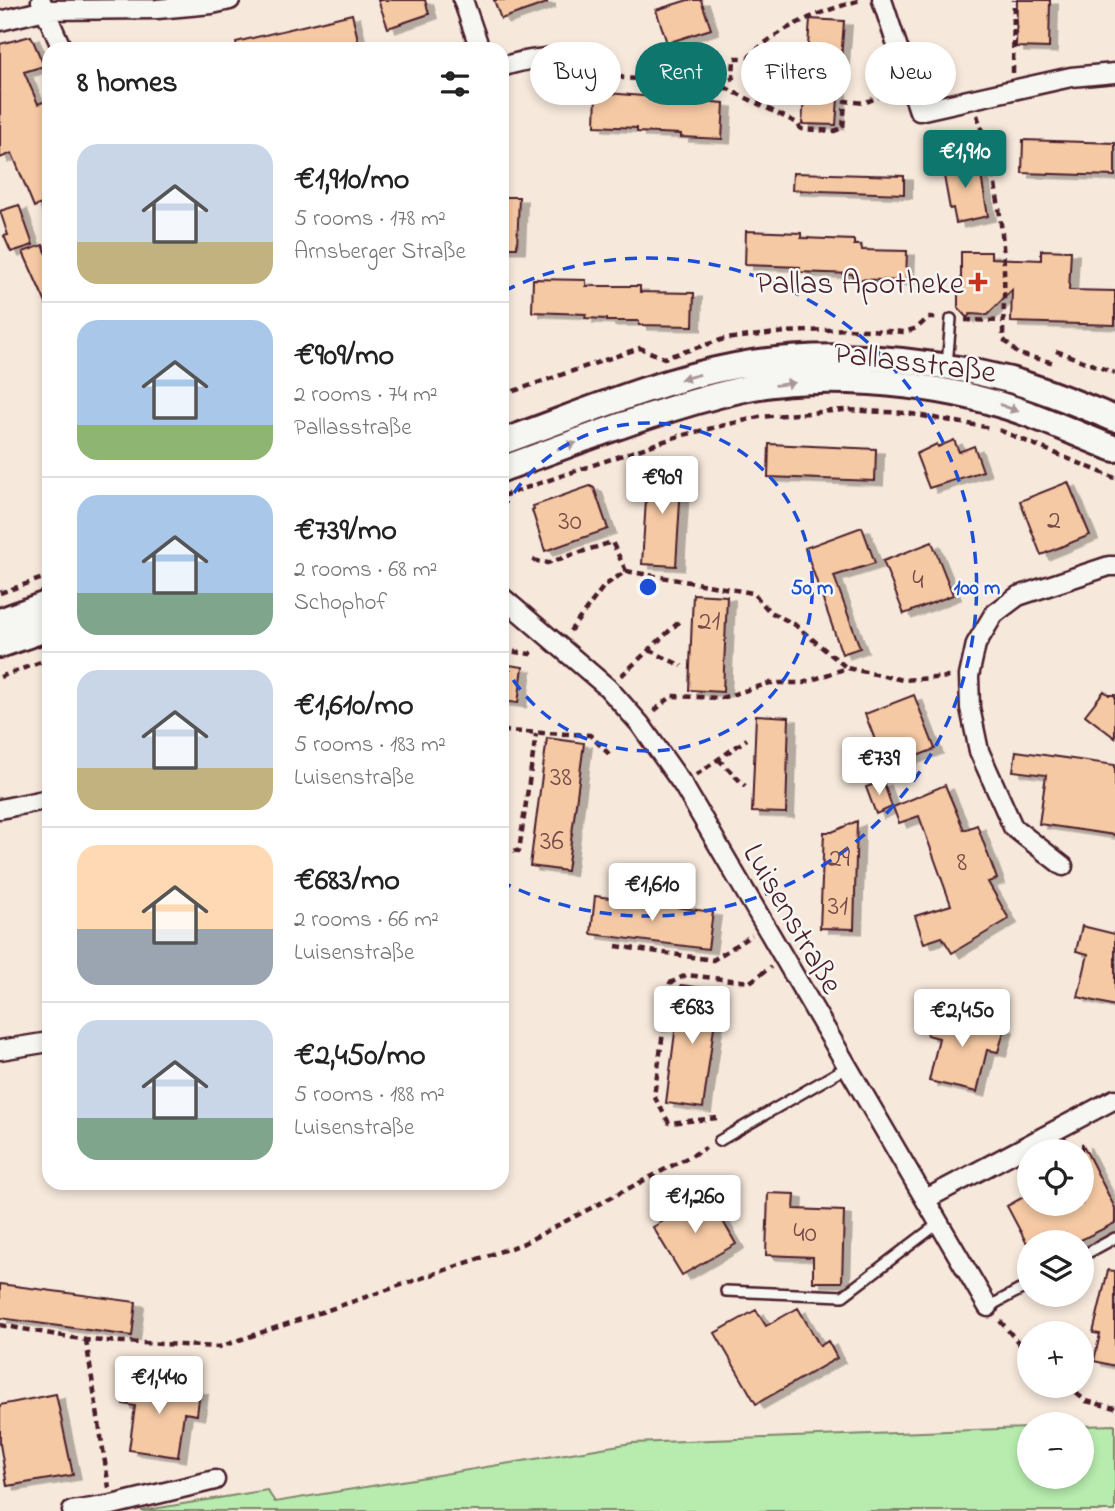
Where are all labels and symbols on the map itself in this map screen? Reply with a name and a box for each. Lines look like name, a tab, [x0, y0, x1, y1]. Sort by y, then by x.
pin: €1,910	[908, 130, 1022, 190]
place label: Pallas Apotheke	[755, 262, 965, 309]
marker: Pallas Apotheke	[970, 274, 986, 290]
street label: Pallasstraße	[831, 331, 999, 398]
one-way arrow	[679, 372, 701, 383]
one-way arrow	[774, 378, 796, 389]
one-way arrow	[999, 403, 1020, 414]
one-way arrow	[556, 440, 577, 451]
pin: €909	[621, 456, 703, 516]
house number: 2	[1047, 501, 1061, 542]
house number: 30	[558, 502, 582, 543]
house number: 4	[912, 561, 924, 602]
text: 50 m	[791, 574, 833, 604]
text: 100 m	[954, 574, 1000, 604]
centre of rings	[636, 575, 660, 599]
house number: 21	[698, 602, 721, 643]
pin: €739	[838, 738, 920, 797]
house number: 38	[550, 758, 572, 799]
house number: 36	[540, 822, 564, 863]
street label: Luisenstraße	[729, 835, 854, 1005]
house number: 29	[828, 839, 851, 880]
house number: 8	[957, 843, 967, 884]
pin: €1,610	[595, 864, 709, 923]
house number: 31	[828, 887, 848, 928]
pin: €683	[651, 986, 733, 1046]
pin: €2,450	[905, 990, 1019, 1049]
pin: €1,260	[638, 1176, 752, 1235]
house number: 40	[793, 1214, 817, 1255]
pin: €1,440	[102, 1356, 216, 1416]

